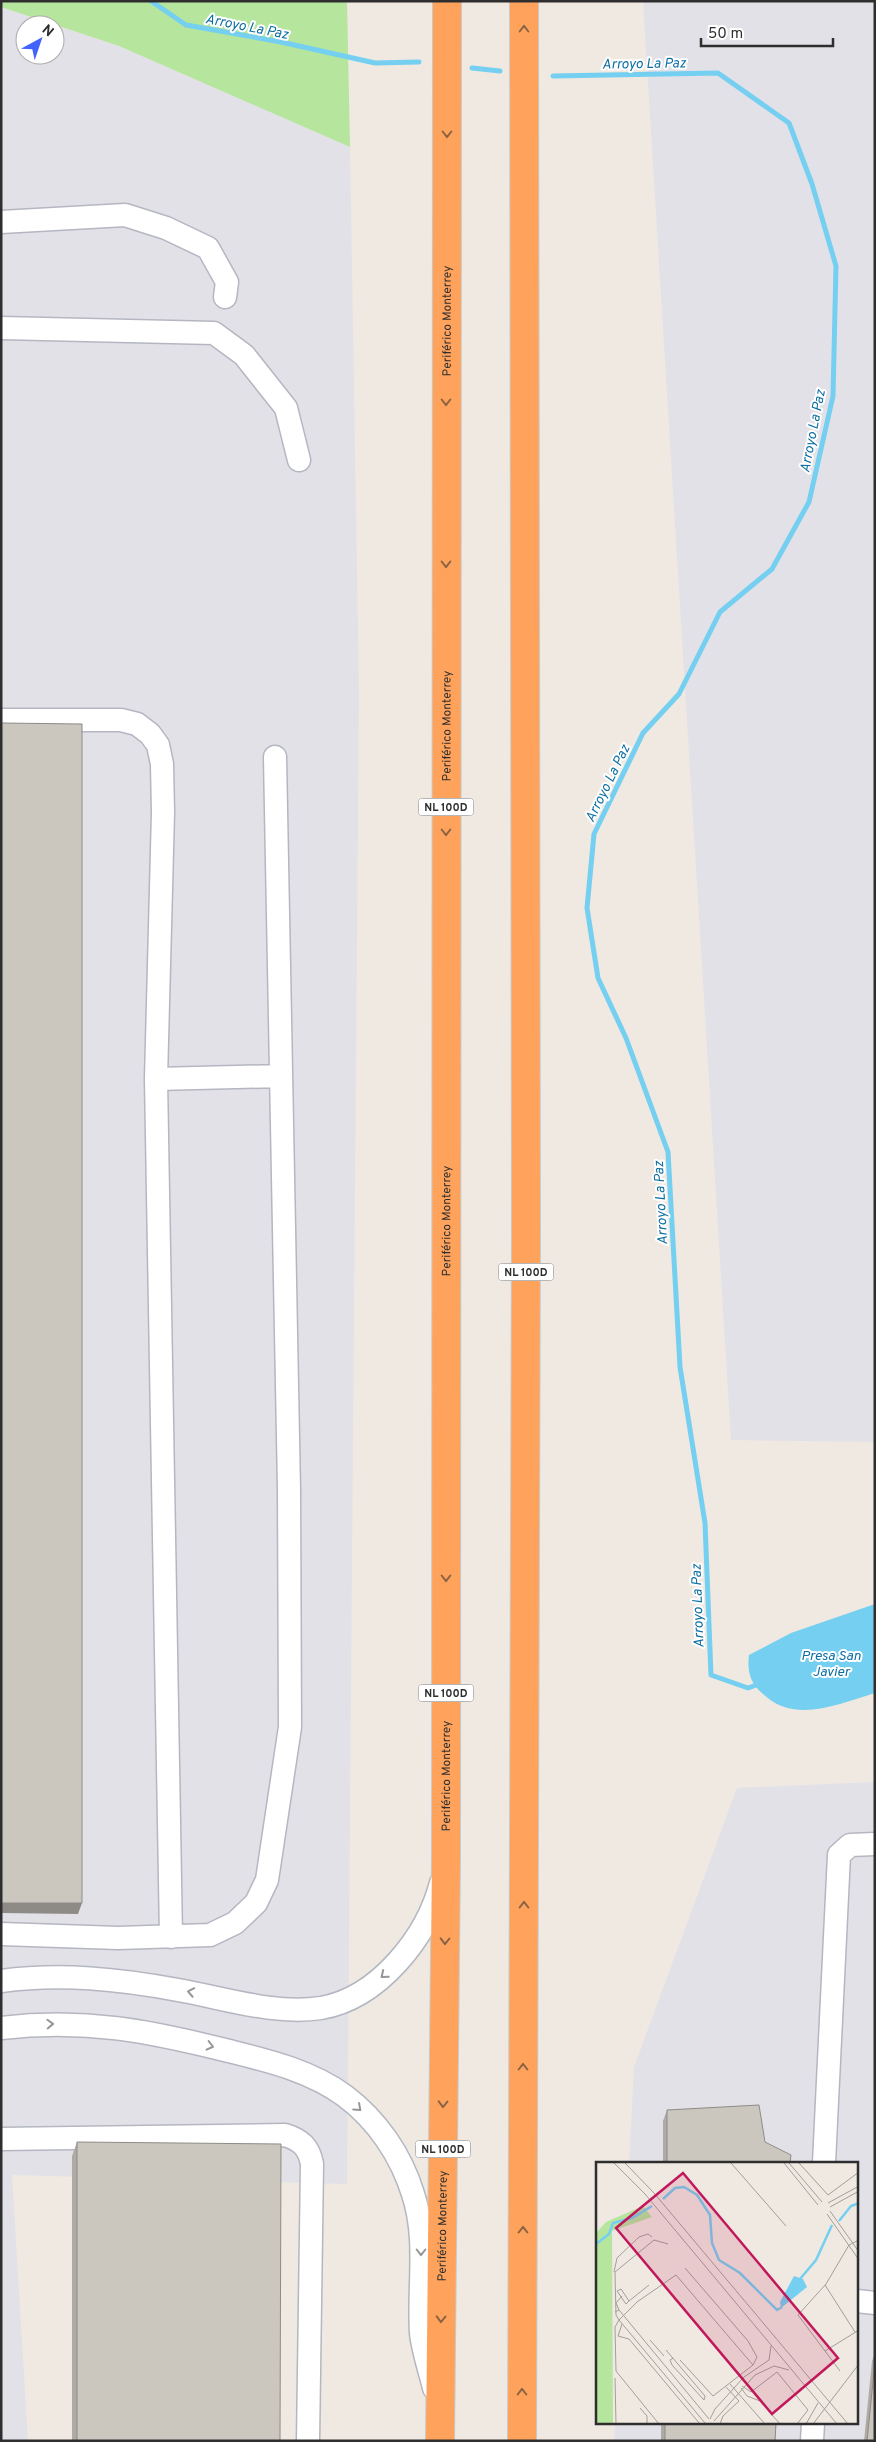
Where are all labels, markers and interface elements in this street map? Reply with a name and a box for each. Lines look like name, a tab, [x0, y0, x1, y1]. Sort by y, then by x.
water label: Arroyo La Paz	[204, 11, 291, 44]
north arrow	[15, 15, 65, 65]
scale bar	[701, 15, 834, 47]
text: N	[38, 21, 57, 41]
one-way arrow	[519, 25, 529, 32]
text: 50 m	[708, 25, 743, 44]
water label: Arroyo La Paz	[602, 55, 687, 74]
one-way arrow	[442, 130, 452, 138]
street label: Periférico Monterrey	[440, 266, 456, 376]
water label: Arroyo La Paz	[797, 387, 830, 474]
one-way arrow	[441, 398, 451, 406]
one-way arrow	[441, 560, 451, 568]
street label: Periférico Monterrey	[440, 671, 456, 781]
water label: Arroyo La Paz	[582, 741, 635, 825]
road number: NL 100D	[418, 799, 474, 816]
one-way arrow	[441, 828, 451, 836]
water label: Arroyo La Paz	[651, 1159, 672, 1245]
street label: Periférico Monterrey	[439, 1166, 455, 1276]
road number: NL 100D	[498, 1264, 554, 1280]
water label: Arroyo La Paz	[688, 1562, 708, 1648]
one-way arrow	[441, 1574, 451, 1582]
water label: Presa San Javier	[801, 1648, 861, 1681]
road number: NL 100D	[418, 1685, 474, 1702]
street label: Periférico Monterrey	[439, 1721, 455, 1831]
one-way arrow	[519, 1900, 529, 1908]
one-way arrow	[440, 1938, 450, 1945]
one-way arrow	[381, 1969, 390, 1977]
one-way arrow	[186, 1987, 195, 1998]
one-way arrow	[46, 2018, 54, 2029]
one-way arrow	[206, 2040, 215, 2051]
one-way arrow	[518, 2063, 528, 2070]
one-way arrow	[438, 2100, 448, 2108]
one-way arrow	[353, 2102, 362, 2111]
road number: NL 100D	[416, 2140, 470, 2158]
inset map	[596, 2162, 858, 2424]
street label: Periférico Monterrey	[435, 2171, 452, 2282]
one-way arrow	[518, 2225, 528, 2233]
one-way arrow	[416, 2248, 426, 2256]
one-way arrow	[436, 2315, 446, 2323]
one-way arrow	[517, 2388, 527, 2396]

